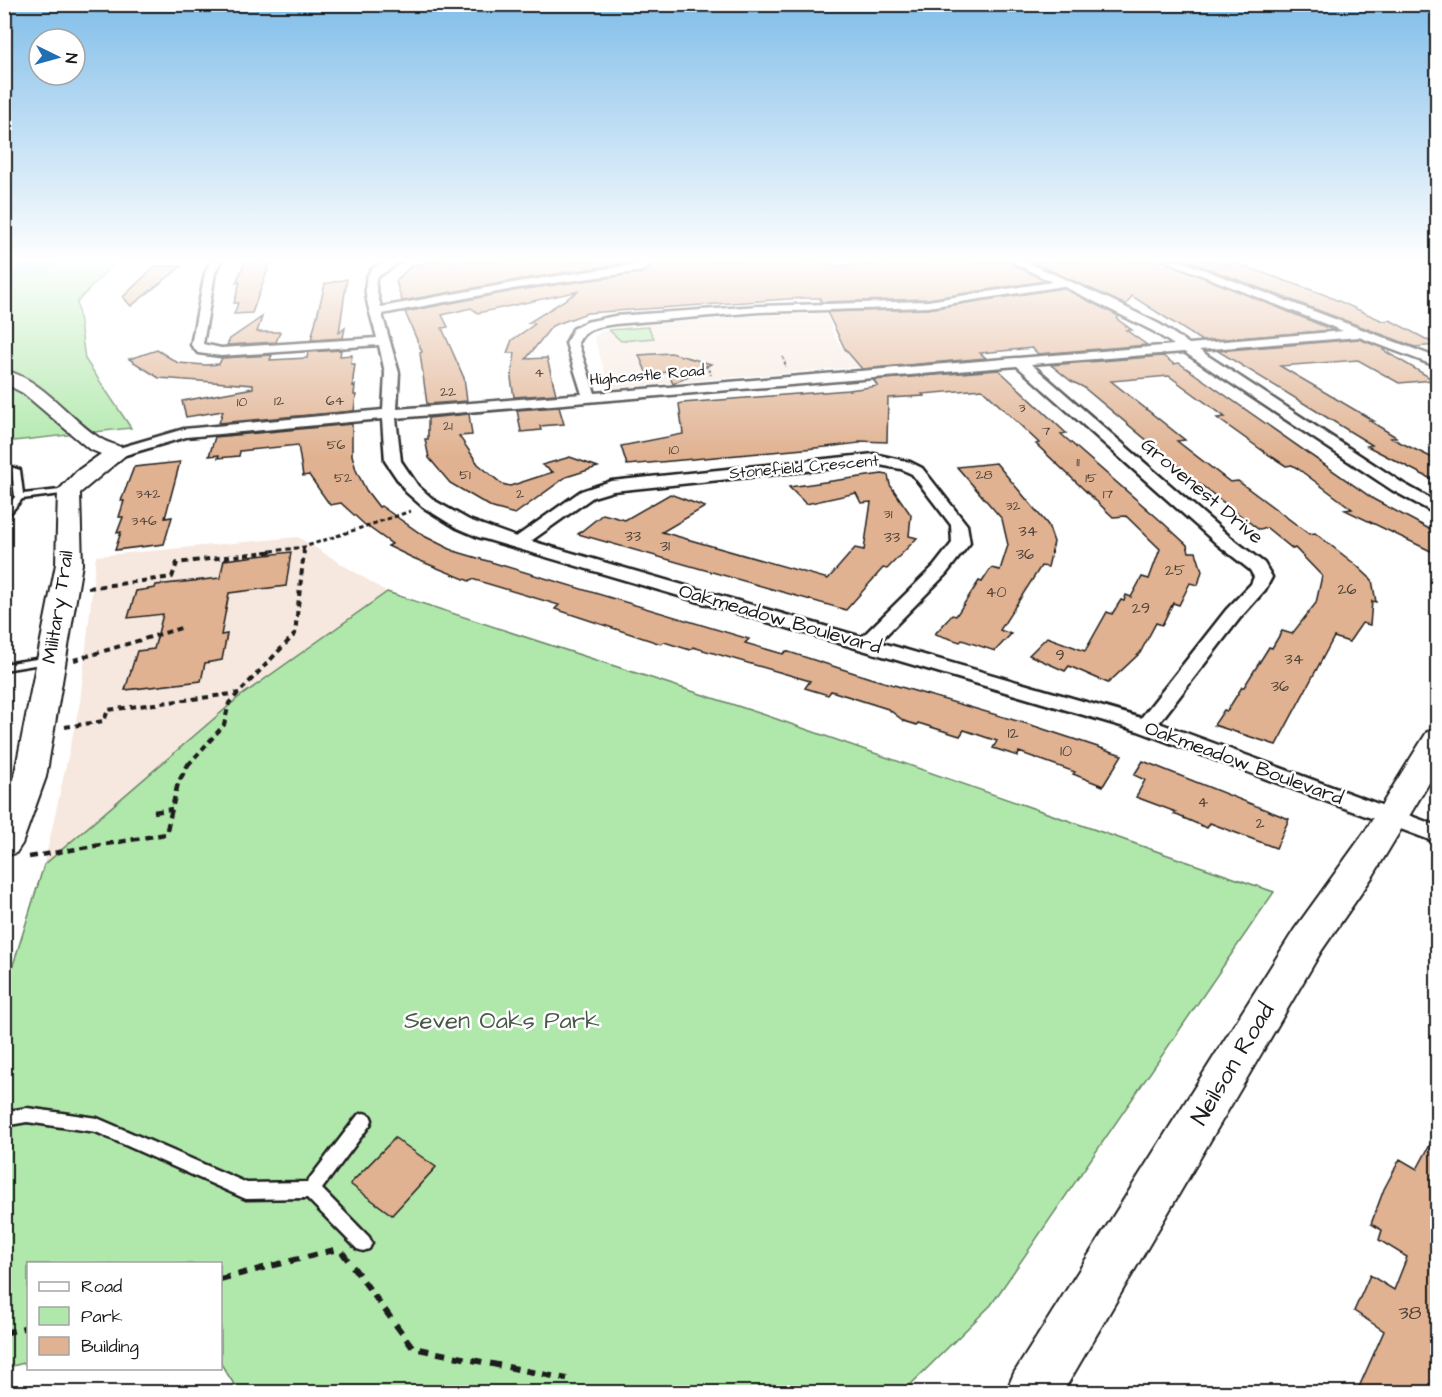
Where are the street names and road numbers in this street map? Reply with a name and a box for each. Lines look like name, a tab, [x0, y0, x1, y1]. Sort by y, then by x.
street label: Highcastle Road	[589, 359, 706, 392]
street label: Grovenest Drive	[1135, 431, 1270, 551]
street label: Stonefield Crescent	[728, 449, 880, 485]
street label: Military Trail	[35, 549, 82, 666]
street label: Oakmeadow Boulevard	[675, 577, 885, 661]
street label: Oakmeadow Boulevard	[1141, 714, 1347, 812]
street label: Neilson Road	[1183, 996, 1283, 1132]

